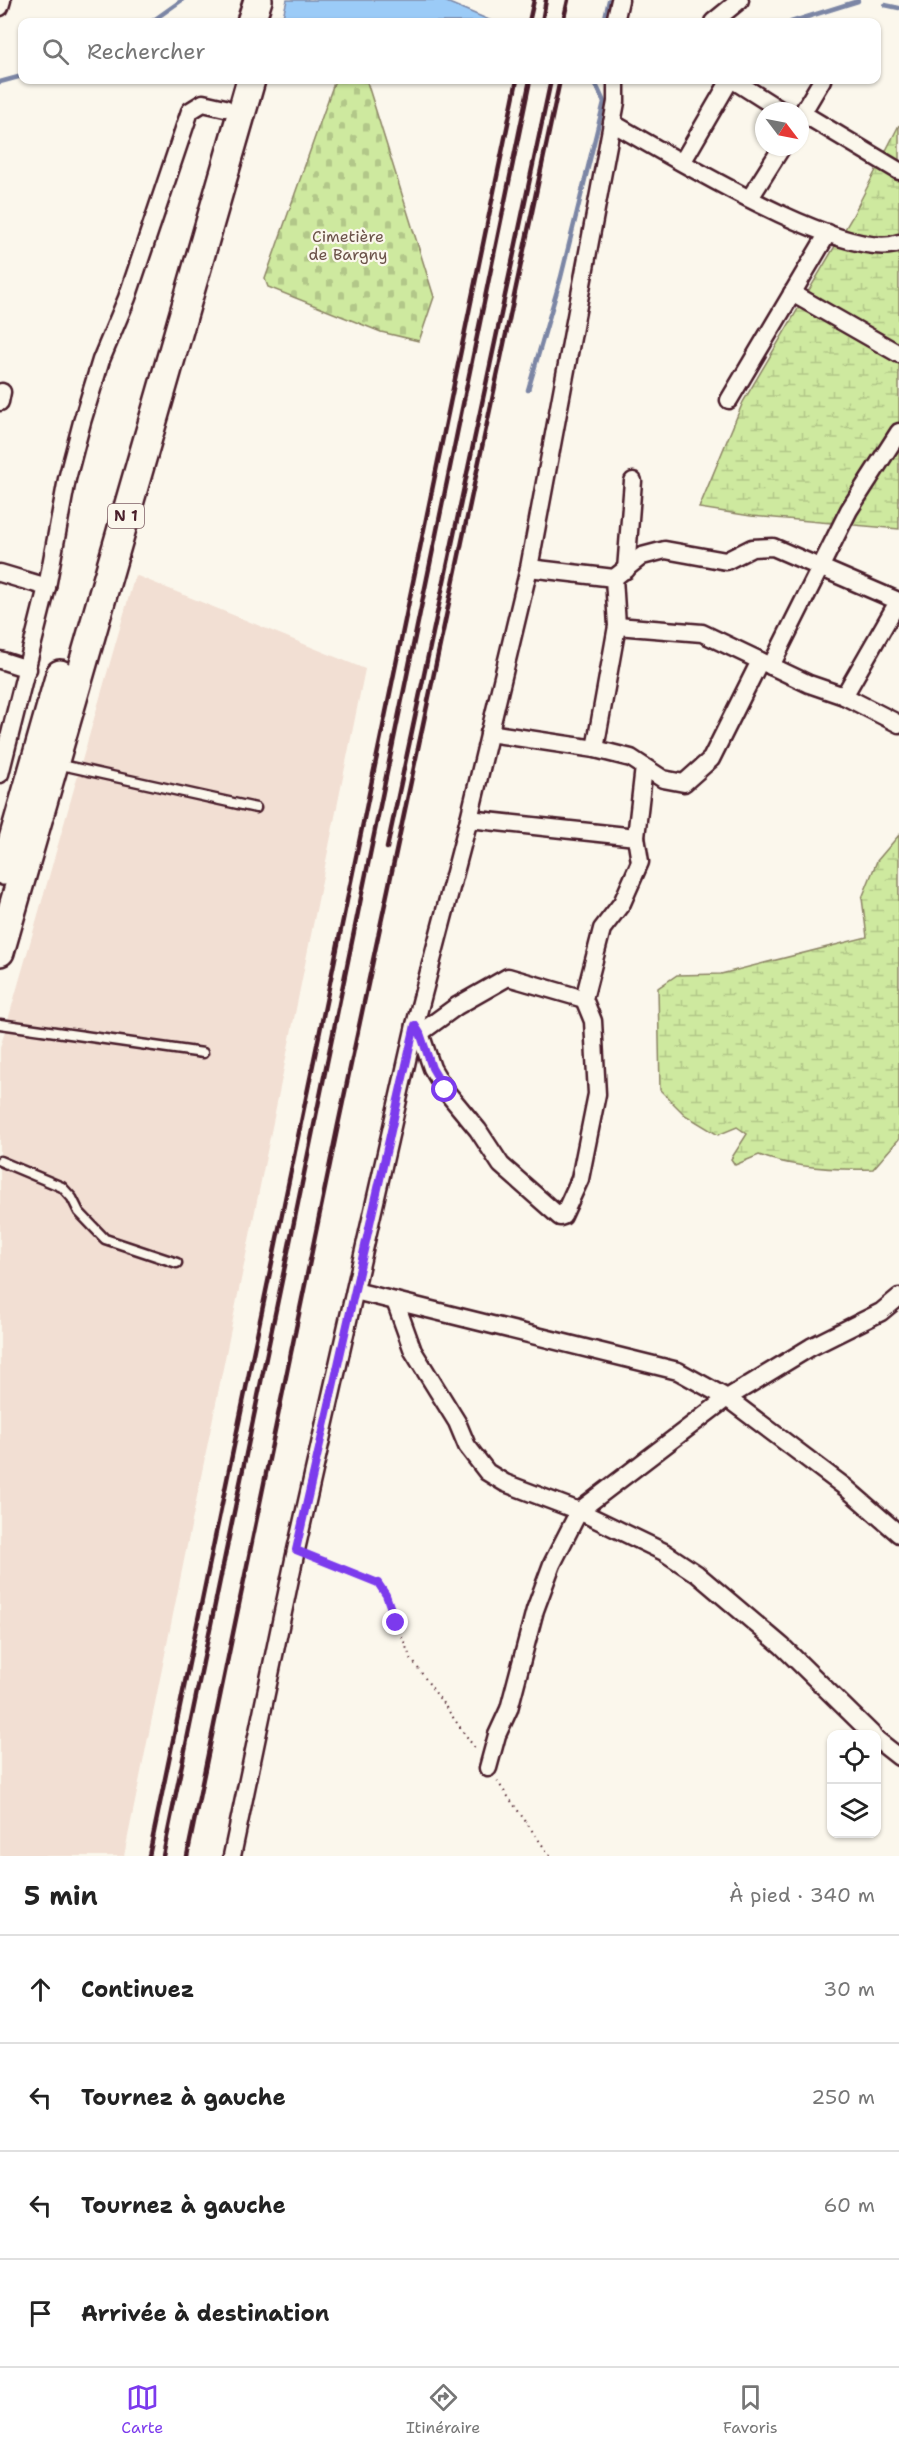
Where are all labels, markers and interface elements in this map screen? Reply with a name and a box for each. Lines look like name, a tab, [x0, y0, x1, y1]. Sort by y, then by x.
search box	[18, 18, 881, 84]
icon: search	[39, 35, 72, 68]
text: Rechercher	[87, 37, 206, 66]
north arrow	[755, 102, 809, 156]
park label: Cimetière de Bargny	[309, 226, 387, 265]
road number: N 1	[108, 504, 144, 528]
route start	[431, 1076, 457, 1102]
route end	[382, 1609, 408, 1635]
map controls	[827, 1730, 881, 1838]
button: locate	[827, 1730, 881, 1784]
button: layers	[827, 1784, 881, 1838]
text: 5 min	[24, 1878, 98, 1913]
text: À pied · 340 m	[729, 1882, 875, 1908]
icon: ahead	[24, 1973, 57, 2006]
text: Continuez	[81, 1975, 194, 2004]
text: 30 m	[823, 1976, 875, 2002]
icon: left	[24, 2081, 57, 2114]
text: Tournez à gauche	[81, 2083, 286, 2112]
text: 250 m	[811, 2084, 875, 2110]
icon: left	[24, 2189, 57, 2222]
text: Tournez à gauche	[81, 2191, 286, 2220]
text: 60 m	[823, 2192, 875, 2218]
icon: arrive	[24, 2297, 57, 2330]
text: Arrivée à destination	[81, 2299, 329, 2328]
tab: Carte	[121, 2381, 163, 2438]
tab: Itinéraire	[406, 2381, 480, 2438]
tab: Favoris	[723, 2381, 778, 2438]

